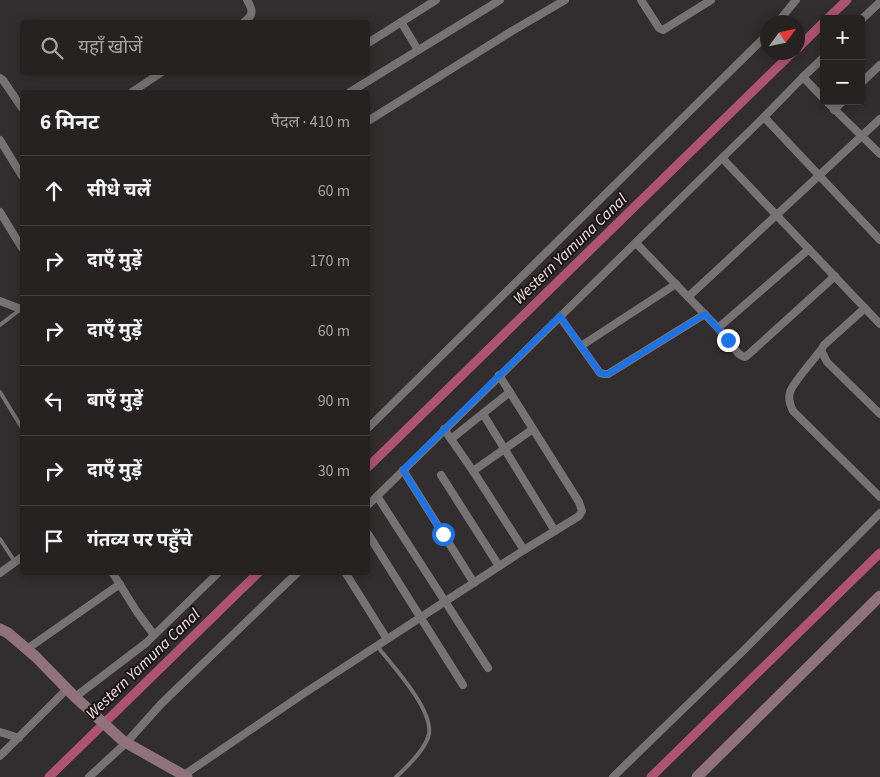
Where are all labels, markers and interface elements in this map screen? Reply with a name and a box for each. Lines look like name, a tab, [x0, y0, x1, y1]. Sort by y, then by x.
north arrow	[760, 15, 805, 60]
map controls	[820, 15, 865, 105]
button: +	[820, 15, 865, 60]
search box	[20, 20, 370, 75]
icon: search	[38, 34, 66, 62]
text: यहाँ खोजें	[78, 34, 142, 61]
button: −	[820, 60, 865, 105]
text: 6 मिनट	[40, 107, 99, 137]
text: पैदल · 410 m	[271, 111, 350, 133]
icon: ahead	[40, 177, 68, 205]
text: सीधे चलें	[87, 177, 151, 204]
text: 60 m	[318, 180, 350, 202]
water label: Western Yamuna Canal	[508, 189, 632, 309]
icon: right	[40, 247, 68, 275]
text: दाएँ मुड़ें	[87, 247, 142, 274]
text: 170 m	[310, 250, 350, 272]
icon: right	[40, 317, 68, 345]
text: दाएँ मुड़ें	[87, 317, 142, 344]
text: 60 m	[318, 320, 350, 342]
route end	[717, 329, 740, 352]
icon: left	[40, 387, 68, 415]
text: बाएँ मुड़ें	[87, 387, 143, 414]
text: 90 m	[318, 390, 350, 412]
icon: right	[40, 457, 68, 485]
text: दाएँ मुड़ें	[87, 457, 142, 484]
text: 30 m	[318, 460, 350, 482]
route start	[432, 523, 455, 546]
icon: arrive	[40, 527, 68, 555]
text: गंतव्य पर पहुँचे	[87, 527, 192, 554]
water label: Western Yamuna Canal	[81, 604, 205, 724]

